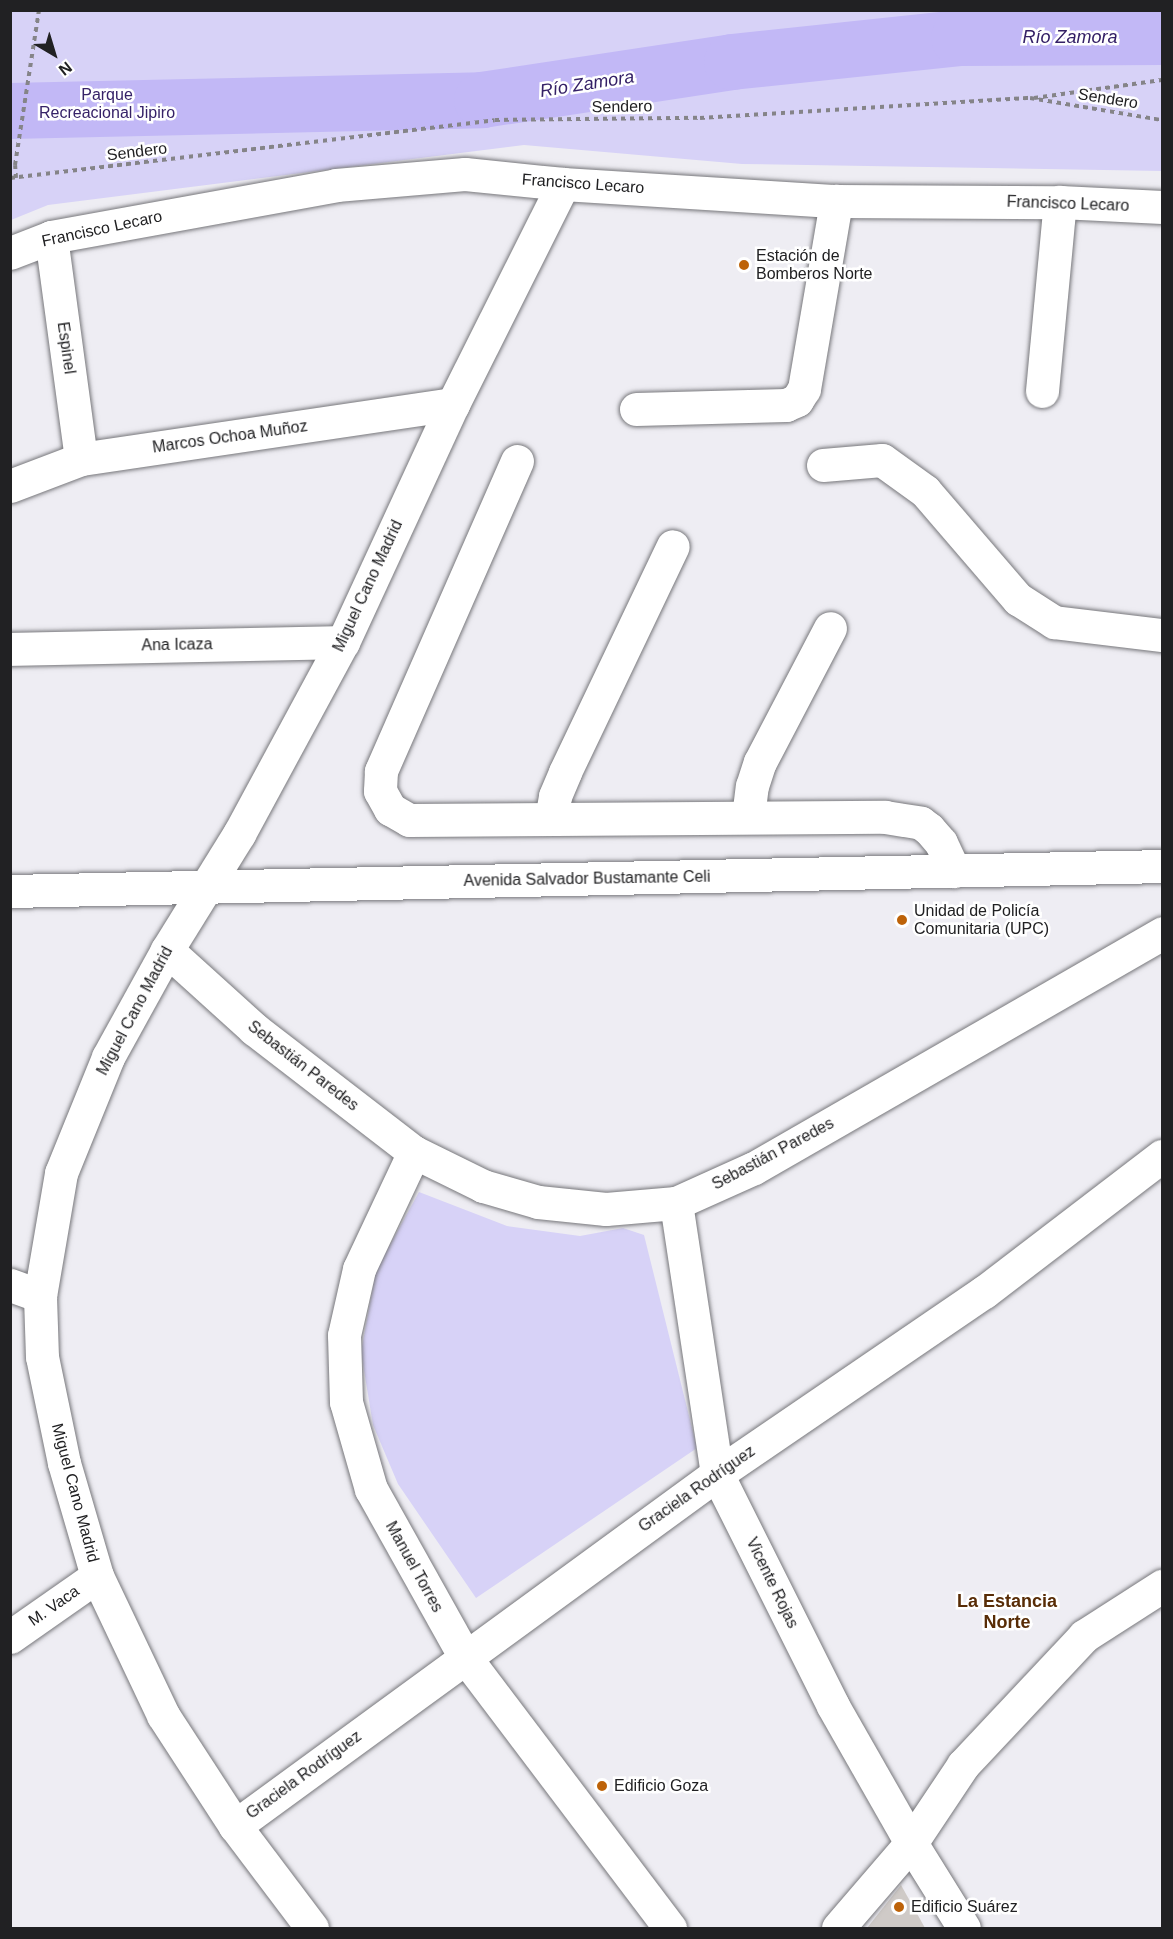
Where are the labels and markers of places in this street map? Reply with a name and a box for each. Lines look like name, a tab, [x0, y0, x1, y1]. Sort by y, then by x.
place label: Estación de Bomberos Norte	[756, 246, 872, 284]
marker: Estación de Bomberos Norte	[737, 258, 751, 272]
place label: Unidad de Policía Comunitaria (UPC)	[914, 901, 1049, 939]
marker: Unidad de Policía Comunitaria (UPC)	[895, 913, 909, 927]
place label: Edificio Goza	[614, 1776, 708, 1796]
marker: Edificio Goza	[595, 1779, 609, 1793]
place label: Edificio Suárez	[911, 1897, 1018, 1917]
marker: Edificio Suárez	[892, 1900, 906, 1914]

